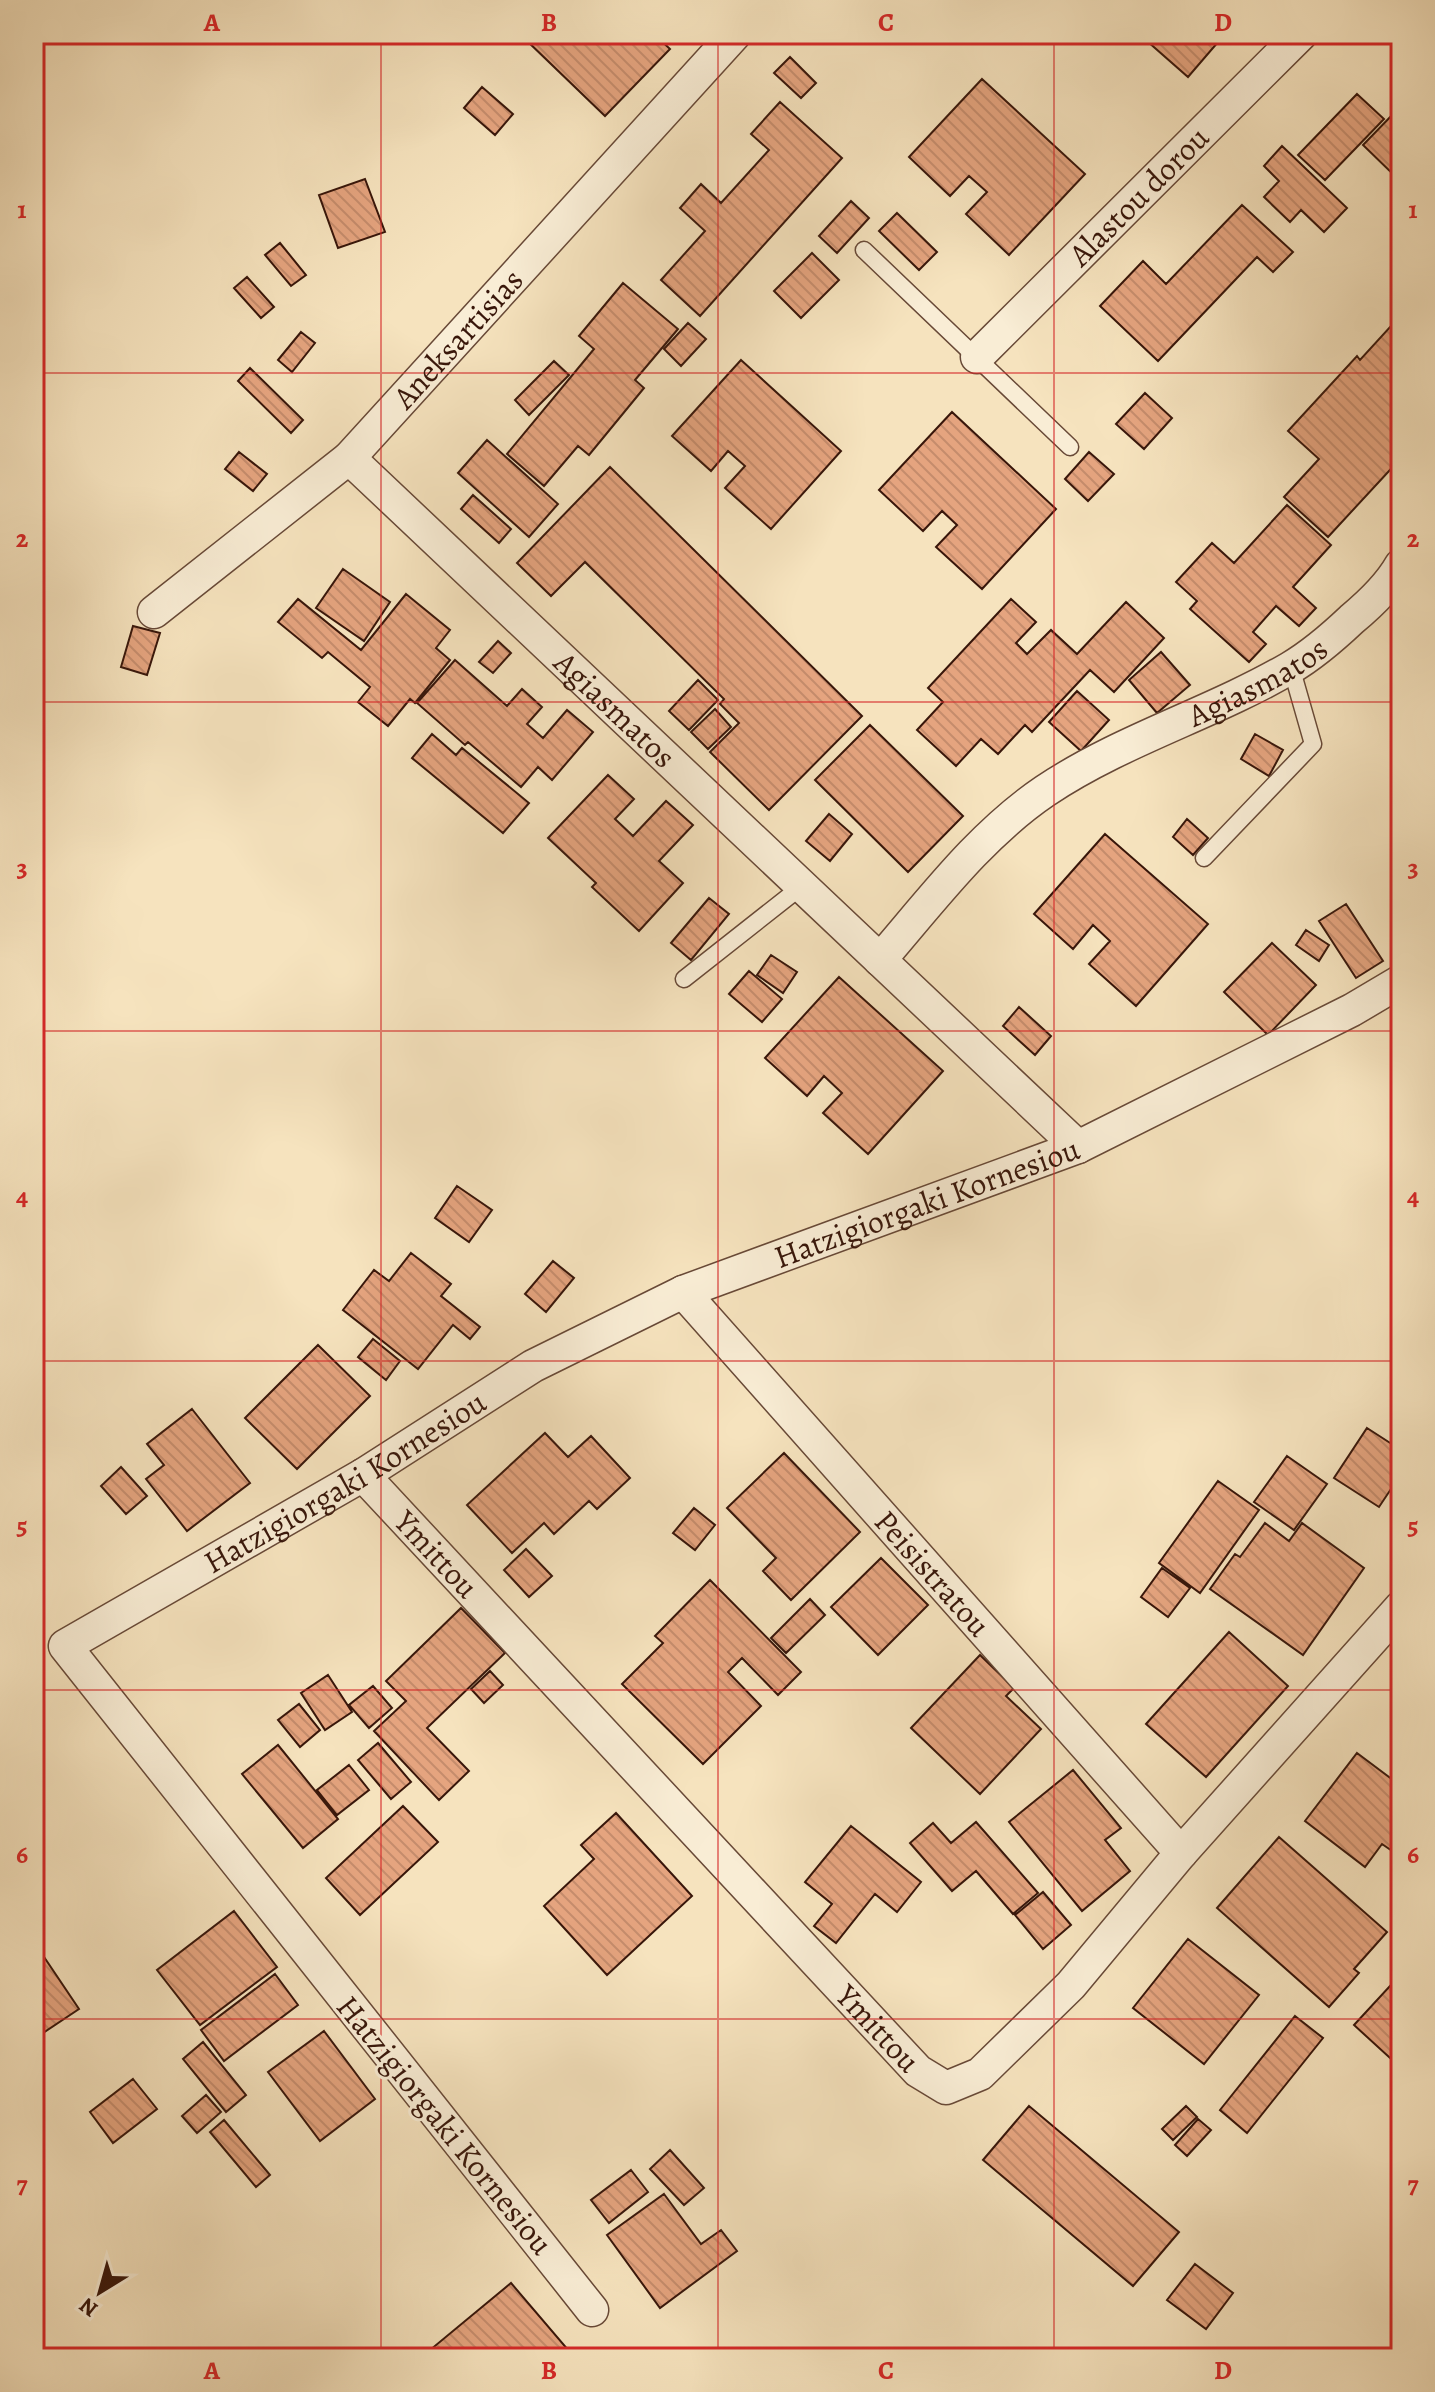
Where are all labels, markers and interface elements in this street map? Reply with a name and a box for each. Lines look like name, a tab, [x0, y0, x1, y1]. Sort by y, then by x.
text: A	[203, 5, 221, 40]
text: B	[541, 5, 557, 40]
text: C	[878, 5, 894, 40]
text: D	[1214, 5, 1232, 40]
street label: Alastou dorou	[1058, 116, 1219, 277]
text: 1	[17, 192, 27, 227]
text: 1	[1408, 192, 1418, 227]
street label: Aneksartisias	[382, 259, 533, 419]
text: 2	[16, 521, 29, 556]
text: 2	[1407, 521, 1420, 556]
street label: Agiasmatos	[1180, 627, 1337, 738]
street label: Agiasmatos	[544, 640, 686, 778]
text: 3	[16, 850, 28, 885]
text: 3	[1407, 850, 1419, 885]
street label: Hatzigiorgaki Kornesiou	[768, 1126, 1086, 1279]
text: 4	[16, 1179, 28, 1214]
text: 4	[1407, 1179, 1419, 1214]
street label: Hatzigiorgaki Kornesiou	[196, 1380, 495, 1584]
street label: Ymittou	[384, 1500, 489, 1608]
street label: Peisistratou	[865, 1500, 1001, 1646]
text: 5	[16, 1508, 28, 1543]
text: 5	[1407, 1508, 1419, 1543]
text: 6	[16, 1837, 28, 1872]
text: 6	[1407, 1837, 1419, 1872]
street label: Ymittou	[825, 1974, 931, 2083]
street label: Hatzigiorgaki Kornesiou	[327, 1986, 564, 2265]
text: 7	[16, 2167, 28, 2202]
text: 7	[1407, 2167, 1419, 2202]
north arrow	[60, 2252, 140, 2332]
text: N	[73, 2290, 104, 2324]
text: A	[203, 2353, 221, 2388]
text: B	[541, 2353, 557, 2388]
text: C	[878, 2353, 894, 2388]
text: D	[1214, 2353, 1232, 2388]

